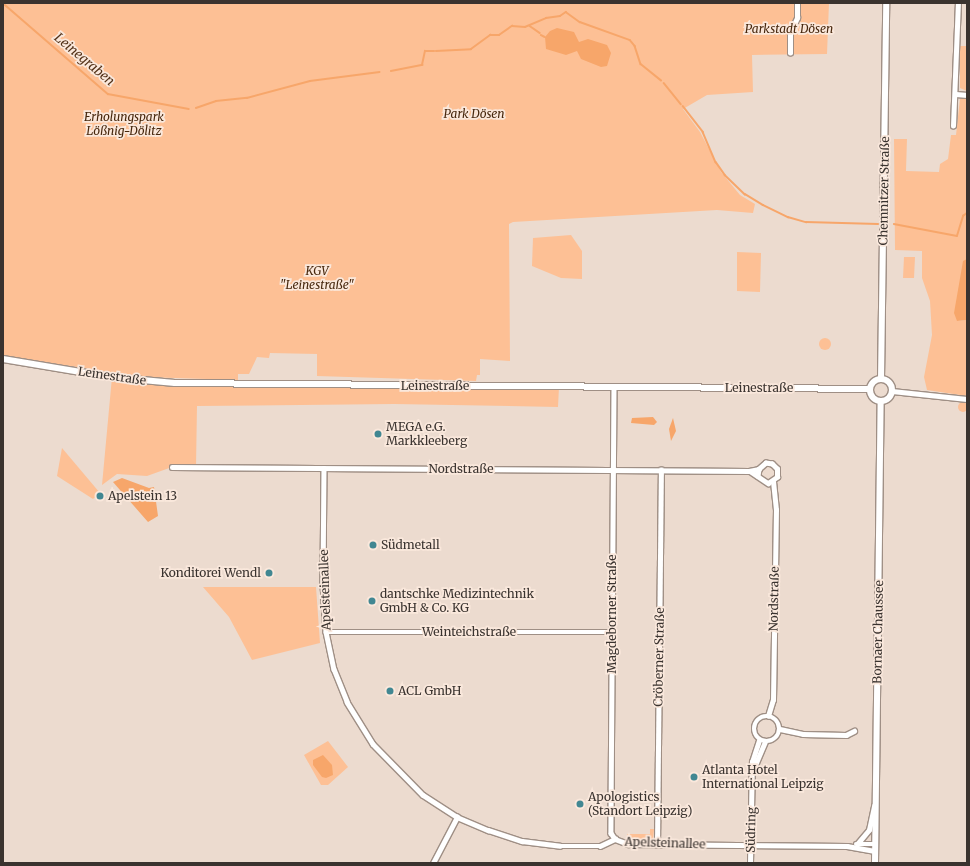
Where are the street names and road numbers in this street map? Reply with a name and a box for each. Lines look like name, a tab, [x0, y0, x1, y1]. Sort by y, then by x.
street label: Chemnitzer Straße	[876, 136, 892, 246]
street label: Leinestraße	[77, 364, 147, 388]
street label: Leinestraße	[401, 379, 469, 393]
street label: Leinestraße	[725, 381, 793, 395]
street label: Nordstraße	[428, 462, 494, 476]
street label: Apelsteinallee	[316, 549, 334, 631]
street label: Magdeborner Straße	[605, 555, 619, 673]
street label: Nordstraße	[766, 566, 782, 632]
street label: Bornaer Chaussee	[870, 580, 886, 684]
street label: Cröberner Straße	[651, 607, 667, 707]
street label: Weinteichstraße	[422, 625, 516, 639]
street label: Südring	[743, 807, 759, 853]
street label: Apelsteinallee	[624, 834, 706, 852]

